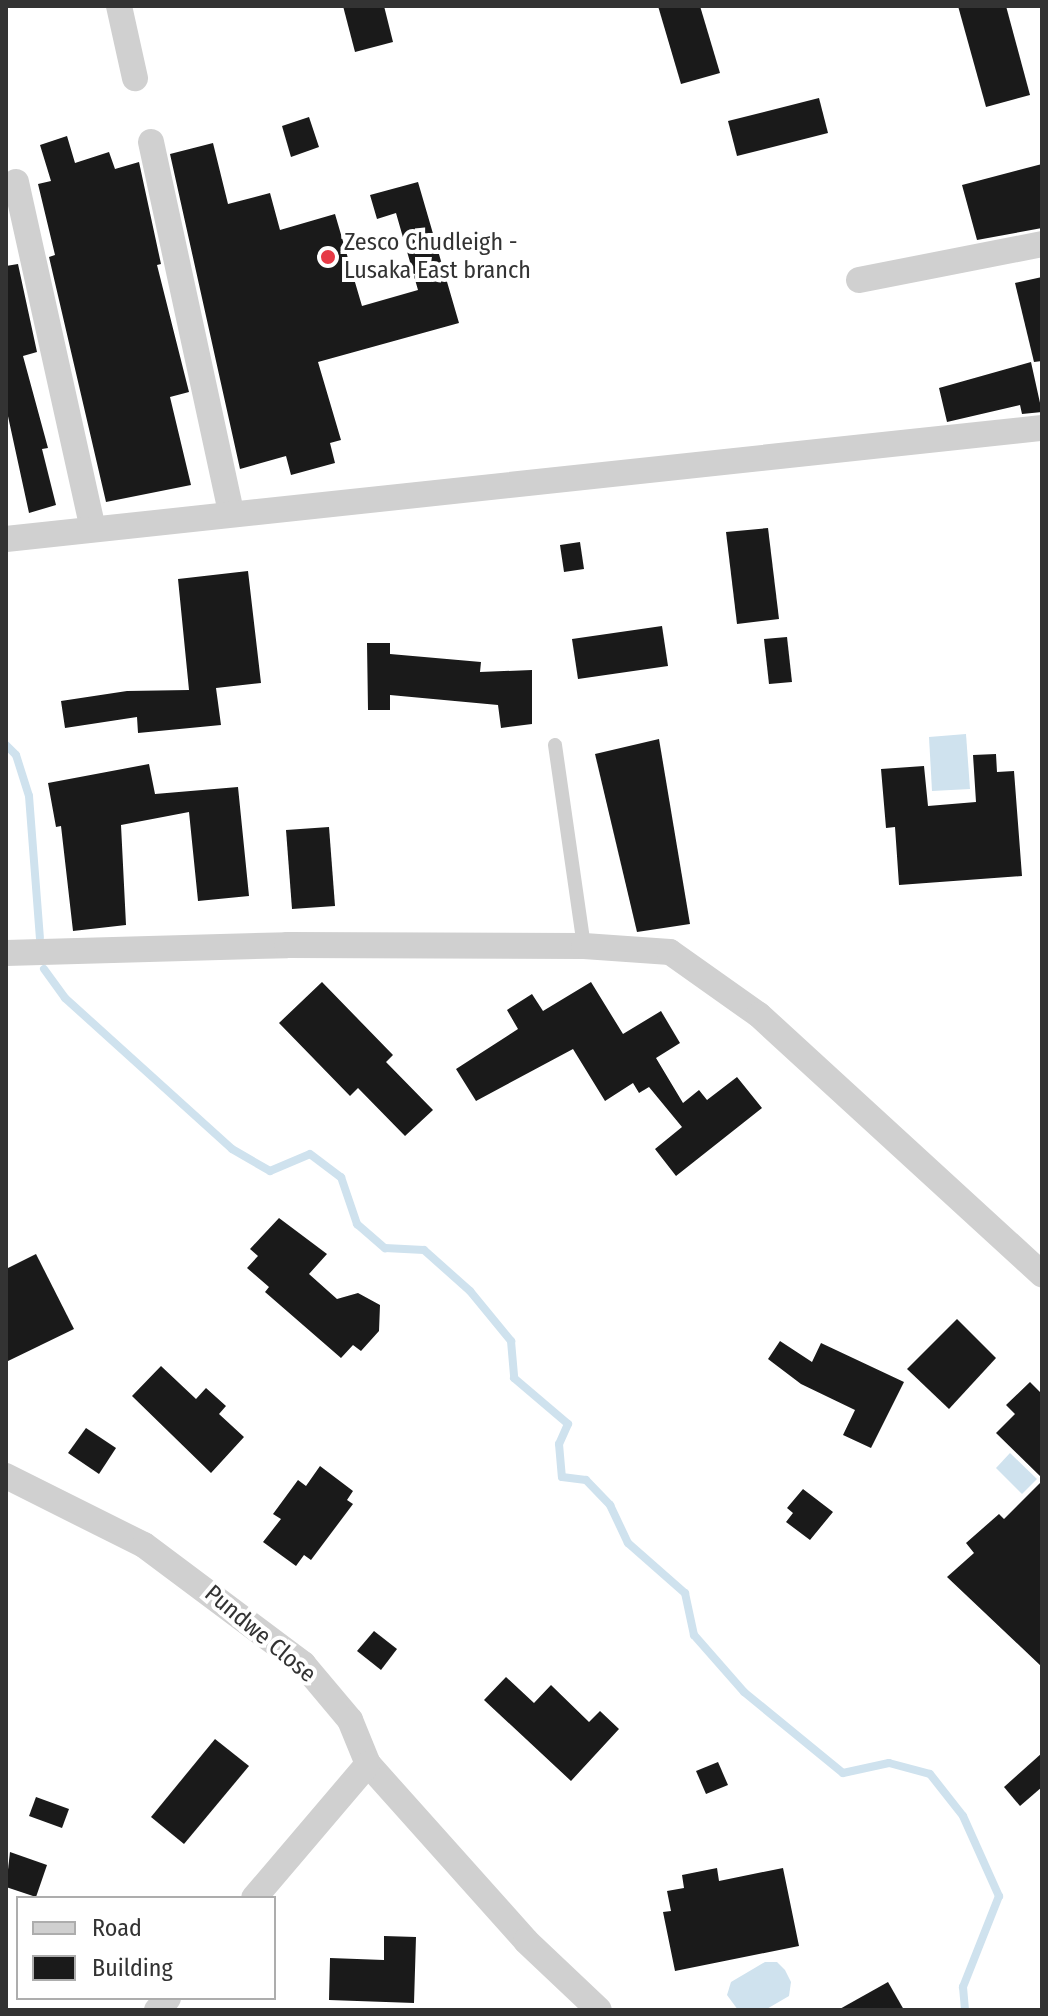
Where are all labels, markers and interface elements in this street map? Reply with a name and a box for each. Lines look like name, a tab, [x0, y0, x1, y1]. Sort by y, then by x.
place label: Zesco Chudleigh - Lusaka East branch	[344, 229, 531, 285]
marker: Zesco Chudleigh - Lusaka East branch	[319, 248, 337, 266]
street label: Pundwe Close	[199, 1579, 321, 1689]
legend	[16, 1896, 276, 2000]
text: Road	[92, 1914, 142, 1942]
text: Building	[92, 1954, 173, 1982]

